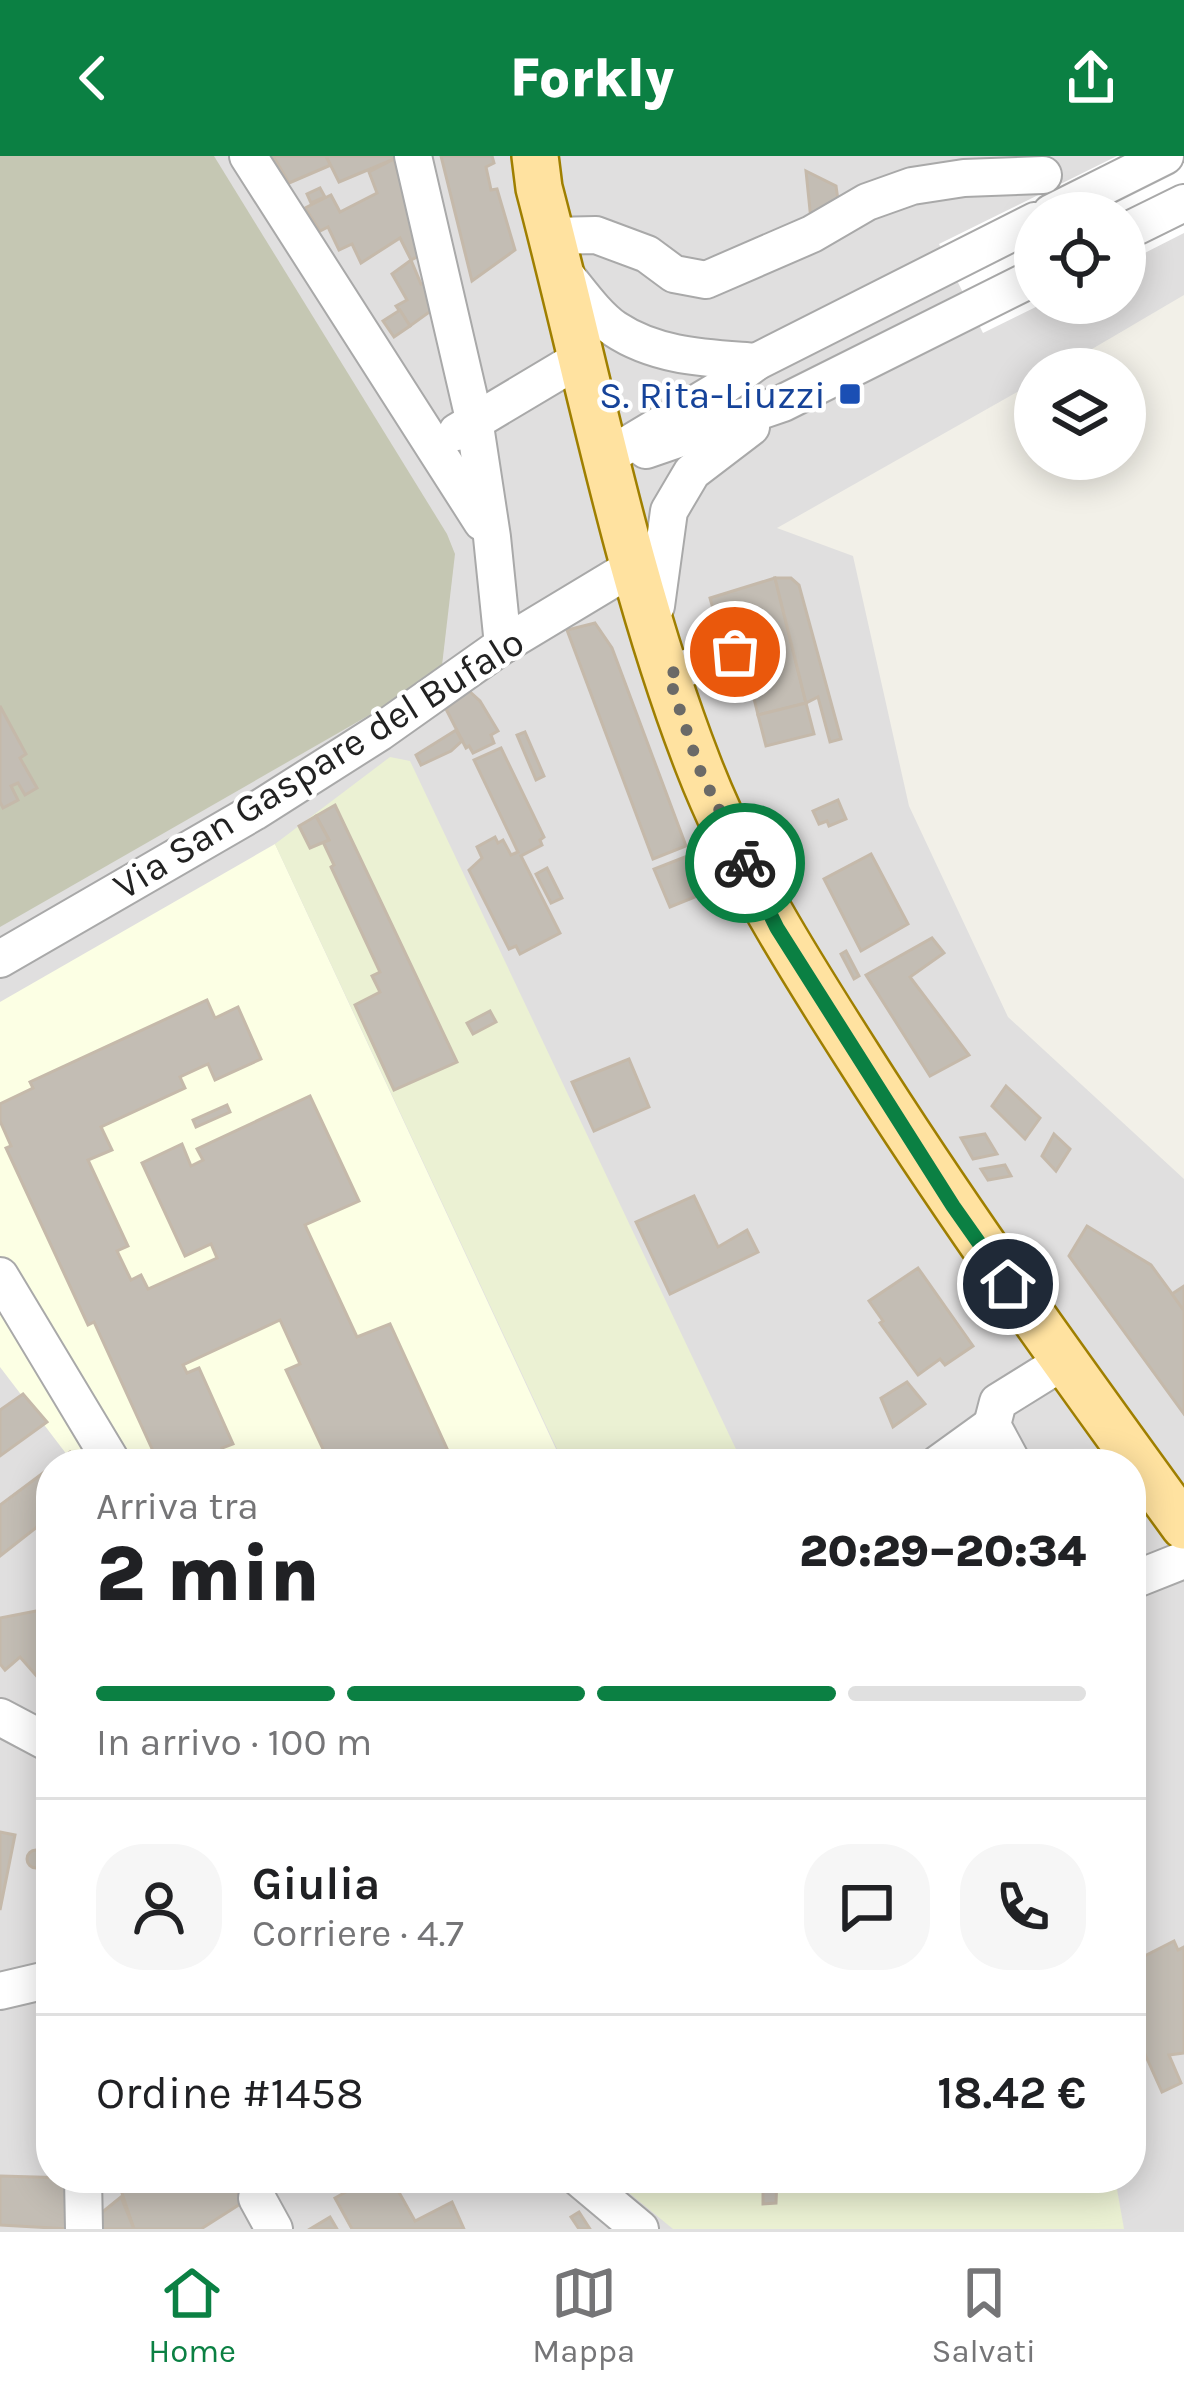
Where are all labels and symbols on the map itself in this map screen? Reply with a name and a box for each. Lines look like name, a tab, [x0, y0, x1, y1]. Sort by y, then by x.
place label: S. Rita-Liuzzi	[599, 372, 826, 418]
marker: S. Rita-Liuzzi	[837, 381, 863, 407]
pin	[684, 601, 786, 703]
street label: Via San Gaspare del Bufalo	[105, 618, 532, 909]
courier	[685, 803, 805, 923]
pin	[957, 1233, 1059, 1335]

